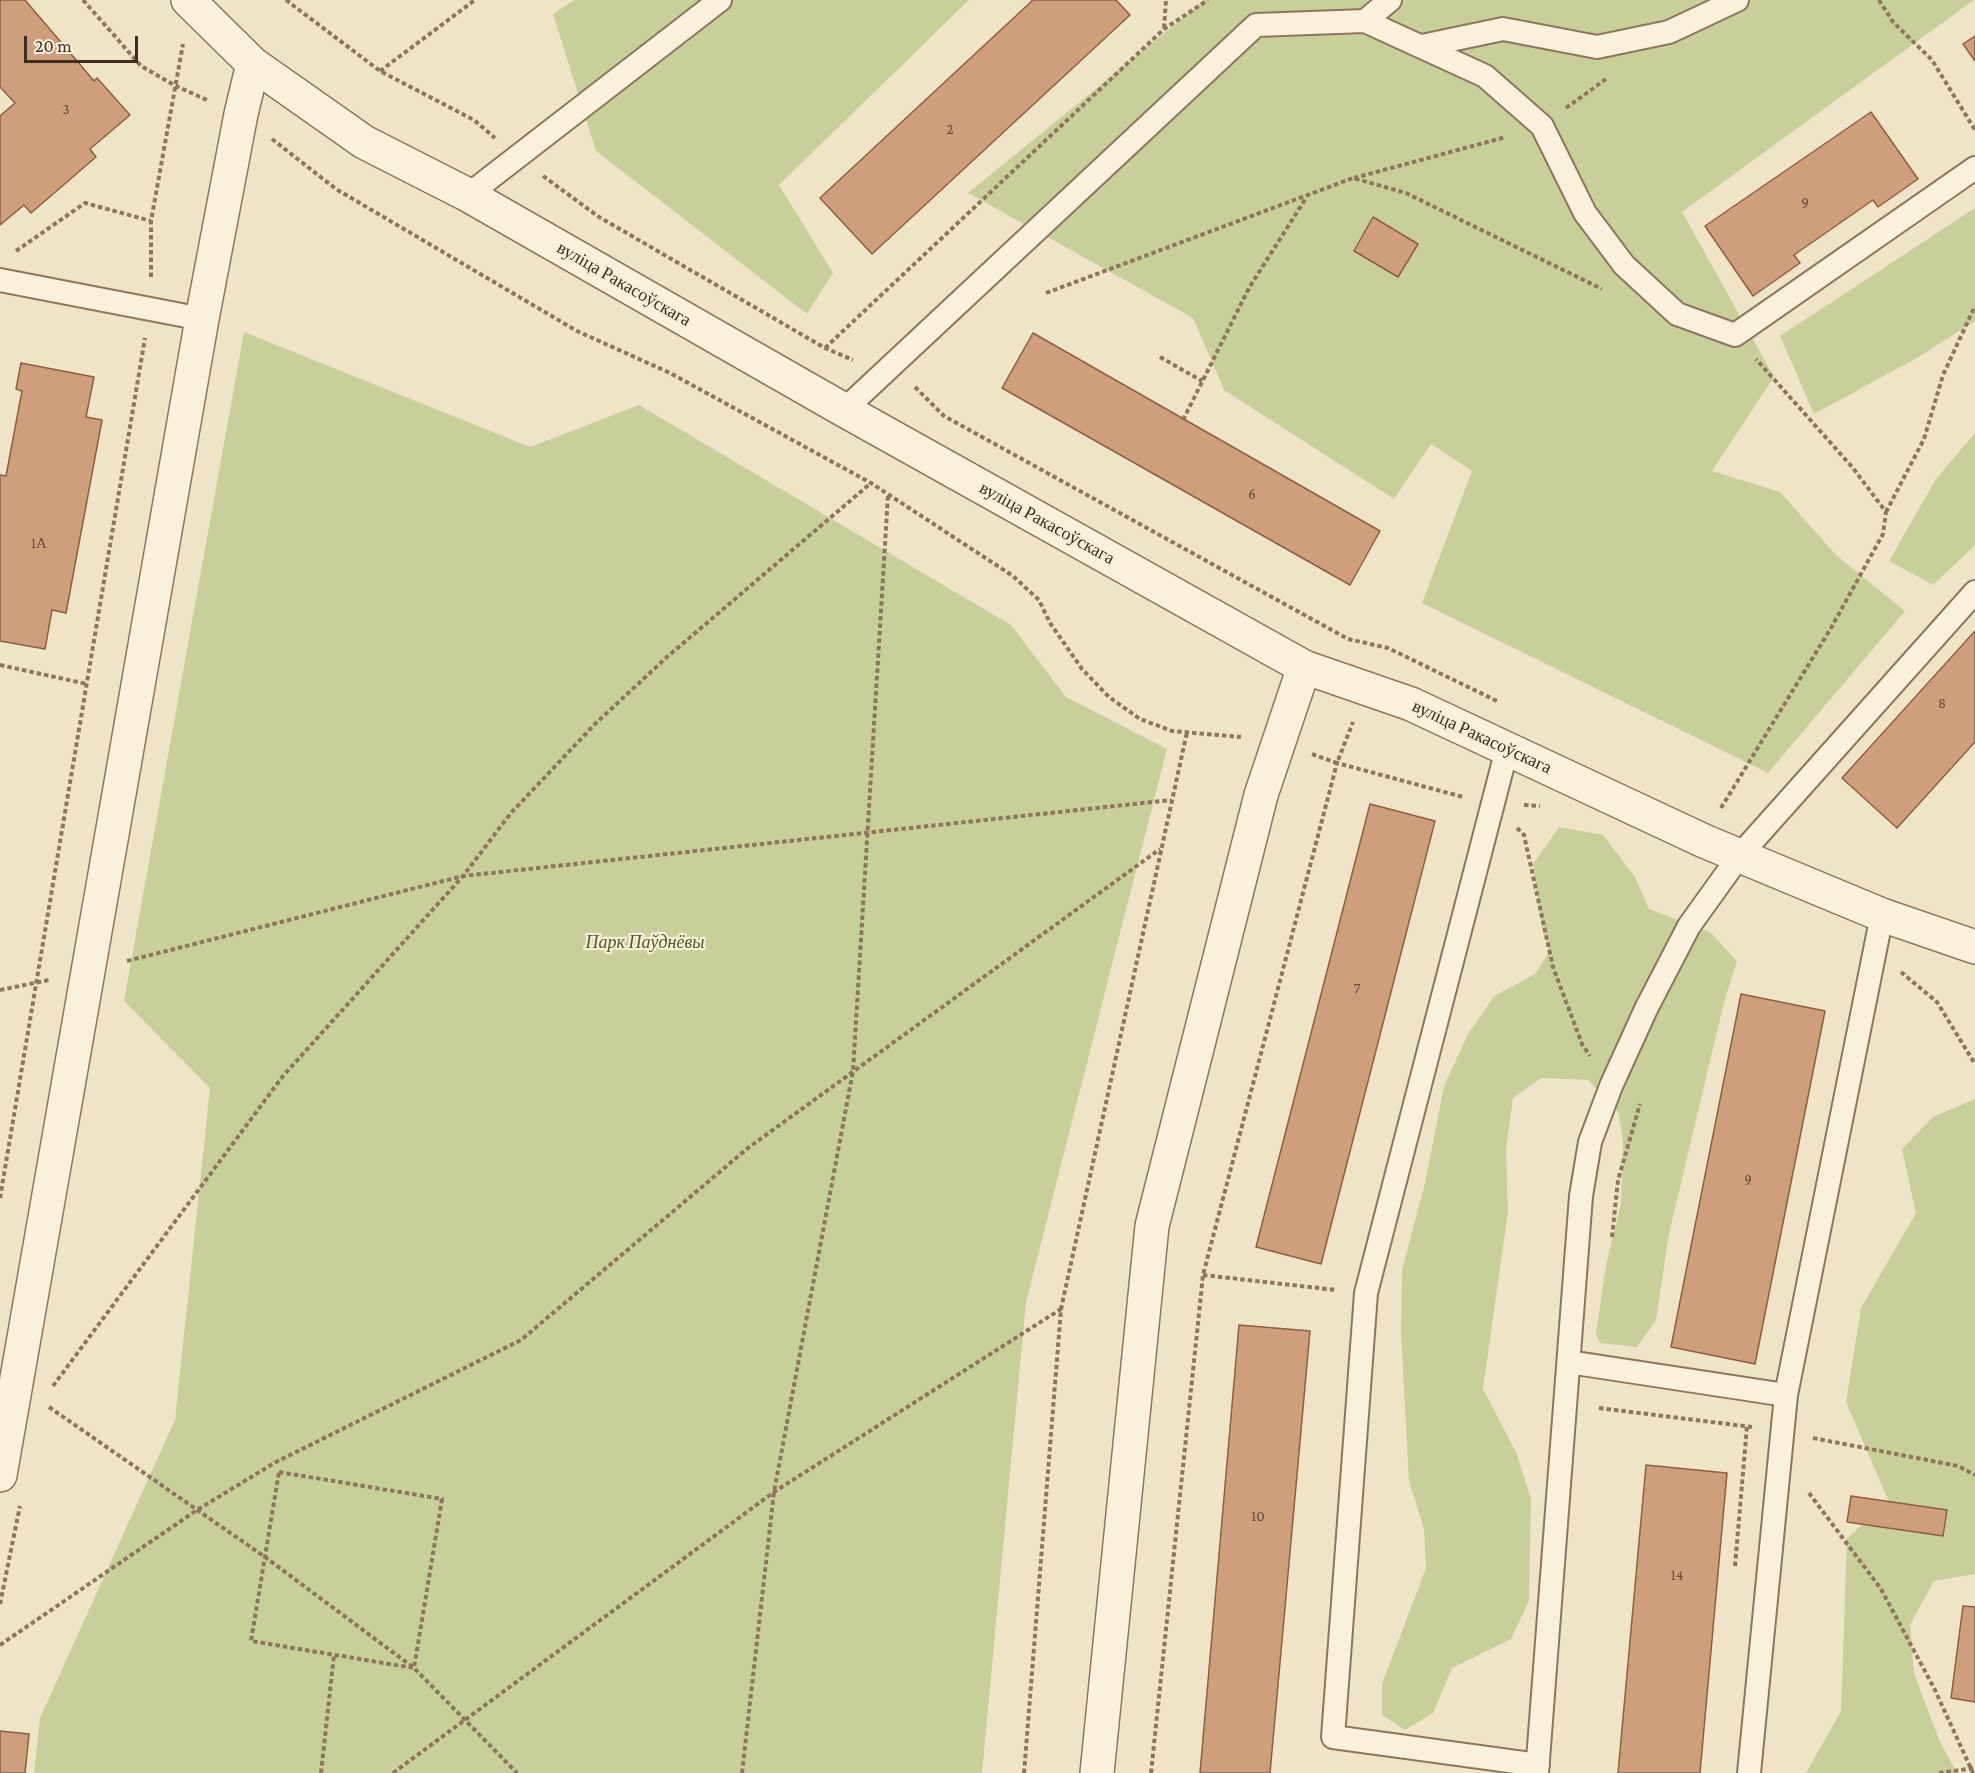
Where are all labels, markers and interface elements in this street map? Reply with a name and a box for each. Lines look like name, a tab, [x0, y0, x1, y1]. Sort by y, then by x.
scale bar	[27, 24, 141, 62]
text: 20 m	[35, 36, 72, 56]
house number: 3	[62, 100, 70, 118]
house number: 2	[946, 120, 954, 138]
house number: 9	[1801, 193, 1809, 211]
street label: вуліца Ракасоўскага	[553, 237, 695, 331]
street label: вуліца Ракасоўскага	[976, 477, 1118, 569]
house number: 6	[1248, 485, 1256, 503]
house number: 1А	[31, 534, 47, 552]
house number: 8	[1938, 694, 1946, 712]
street label: вуліца Ракасоўскага	[1409, 695, 1555, 779]
park label: Парк Паўднёвы	[586, 931, 704, 953]
house number: 7	[1354, 979, 1360, 997]
house number: 9	[1744, 1170, 1752, 1188]
house number: 10	[1251, 1507, 1265, 1525]
house number: 14	[1671, 1566, 1683, 1584]

